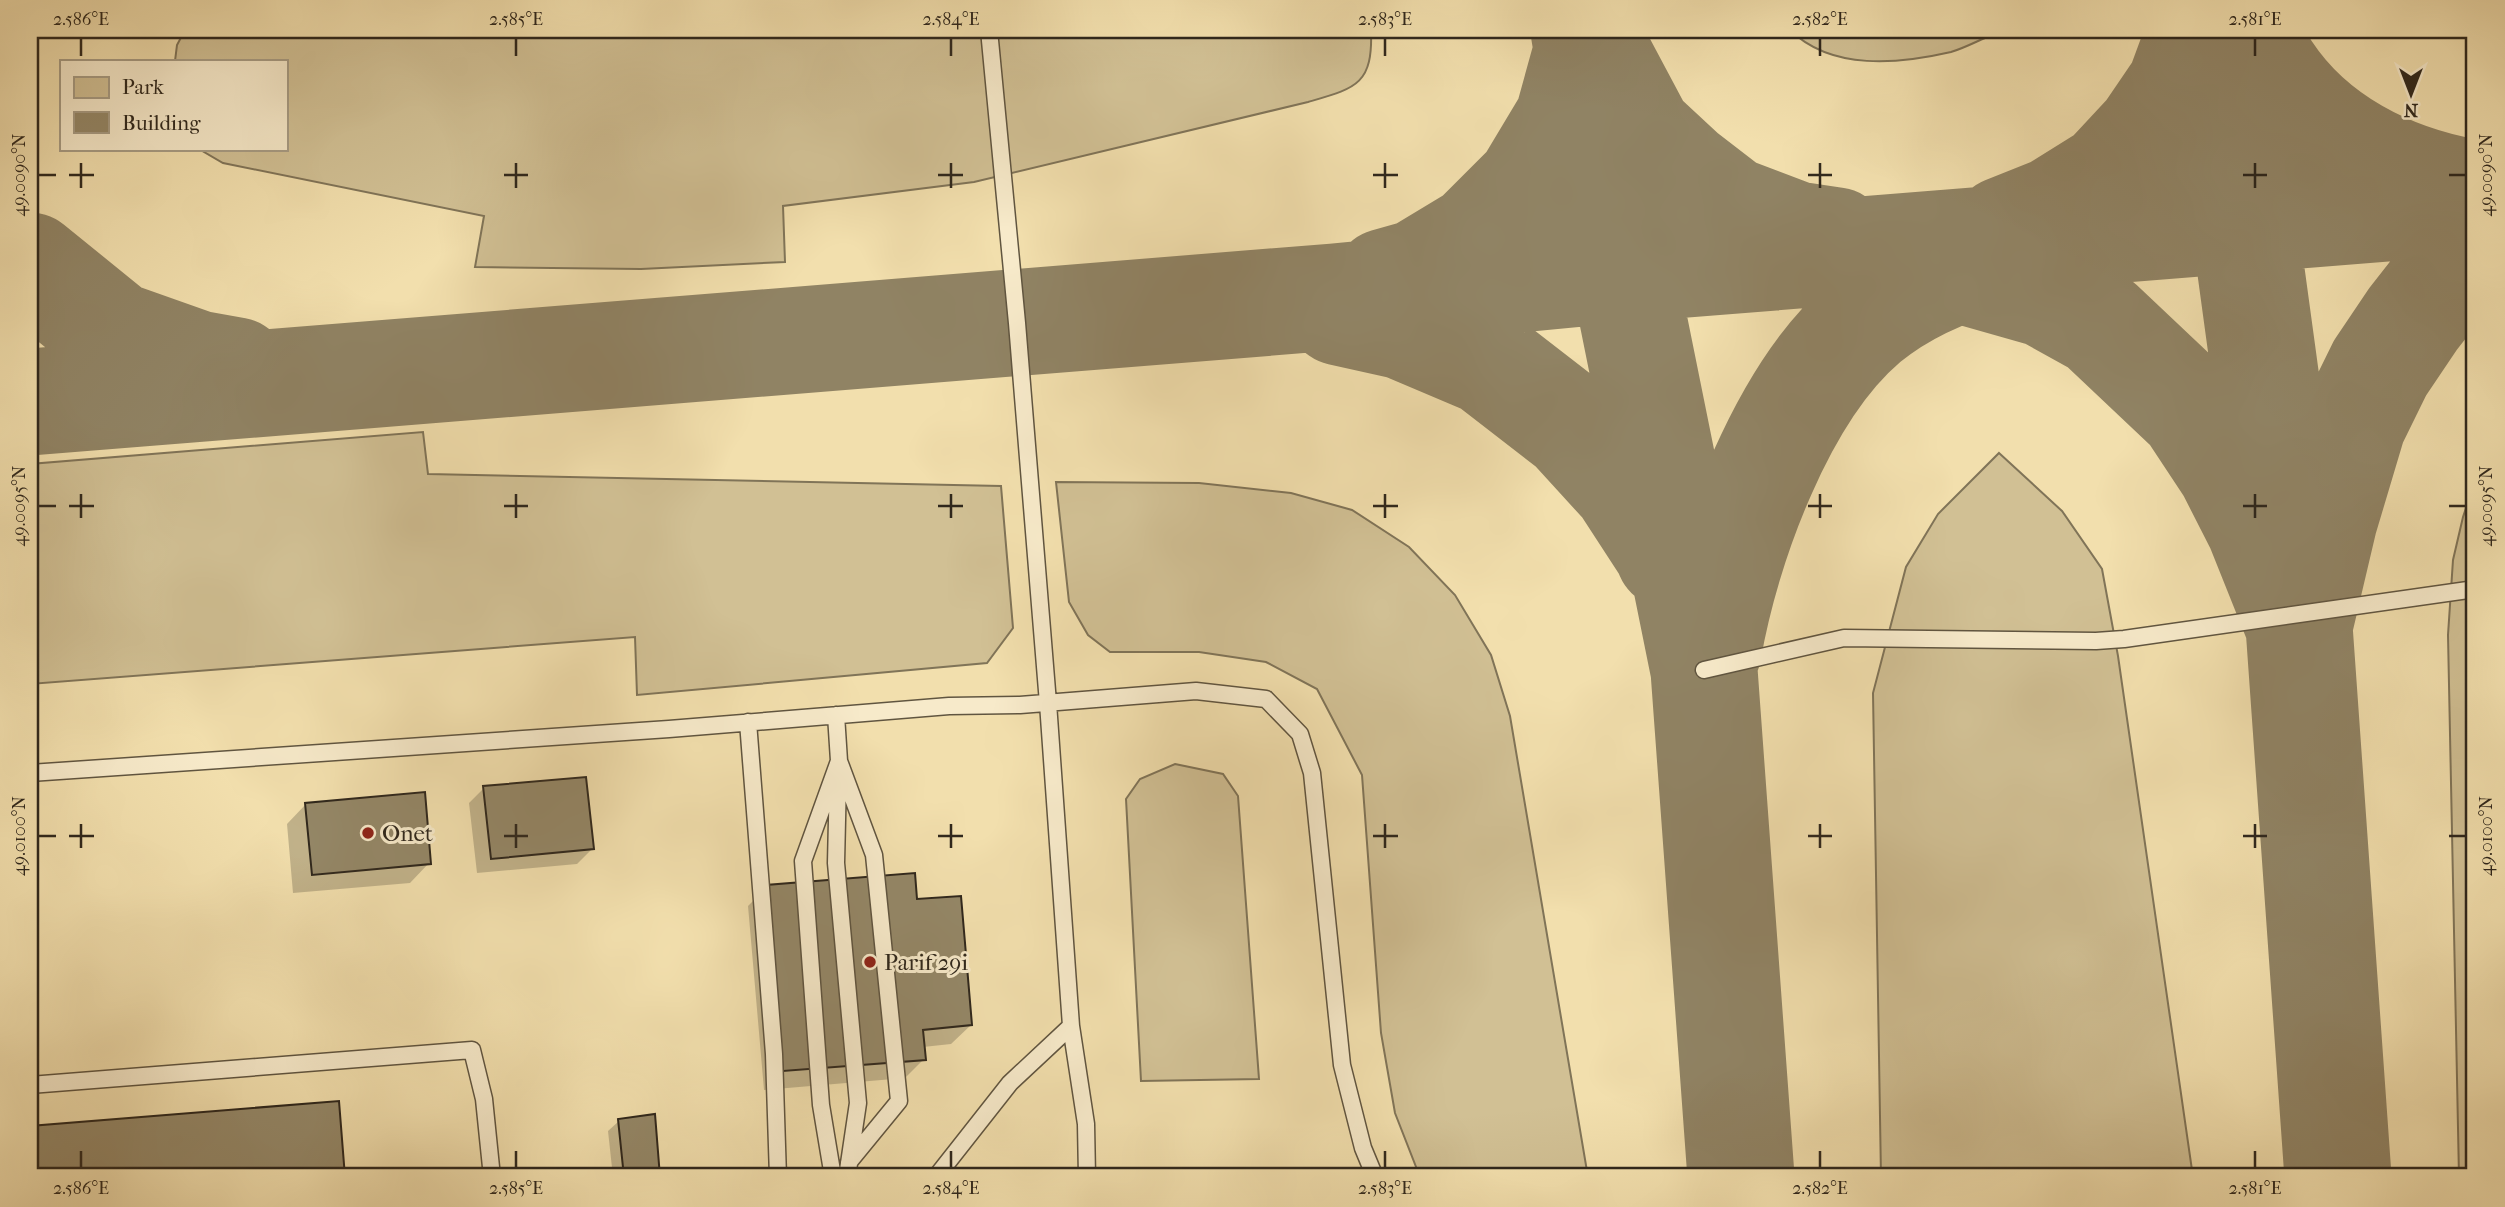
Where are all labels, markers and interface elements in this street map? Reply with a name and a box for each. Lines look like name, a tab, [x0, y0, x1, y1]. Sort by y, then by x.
text: 2.586°E	[53, 9, 109, 30]
text: 2.585°E	[489, 9, 543, 30]
text: 2.584°E	[923, 9, 979, 30]
text: 2.583°E	[1358, 9, 1412, 30]
text: 2.582°E	[1792, 9, 1848, 30]
text: 2.581°E	[2229, 9, 2281, 30]
legend	[60, 60, 287, 150]
north arrow	[2376, 60, 2446, 130]
text: Park	[122, 75, 164, 99]
text: N	[2403, 99, 2418, 121]
text: Building	[122, 111, 201, 135]
text: 49.0090°N	[9, 133, 30, 217]
text: 49.0090°N	[2476, 133, 2497, 217]
text: 49.0095°N	[9, 465, 30, 546]
text: 49.0095°N	[2476, 465, 2497, 546]
text: 49.0100°N	[9, 796, 30, 876]
text: 49.0100°N	[2476, 796, 2497, 876]
place label: Onet	[382, 820, 433, 847]
marker: Onet	[360, 825, 376, 841]
place label: Parif 29i	[884, 949, 968, 976]
marker: Parif 29i	[862, 954, 878, 970]
text: 2.586°E	[53, 1178, 109, 1199]
text: 2.585°E	[489, 1178, 543, 1199]
text: 2.584°E	[923, 1178, 979, 1199]
text: 2.583°E	[1358, 1178, 1412, 1199]
text: 2.582°E	[1792, 1178, 1848, 1199]
text: 2.581°E	[2229, 1178, 2281, 1199]

